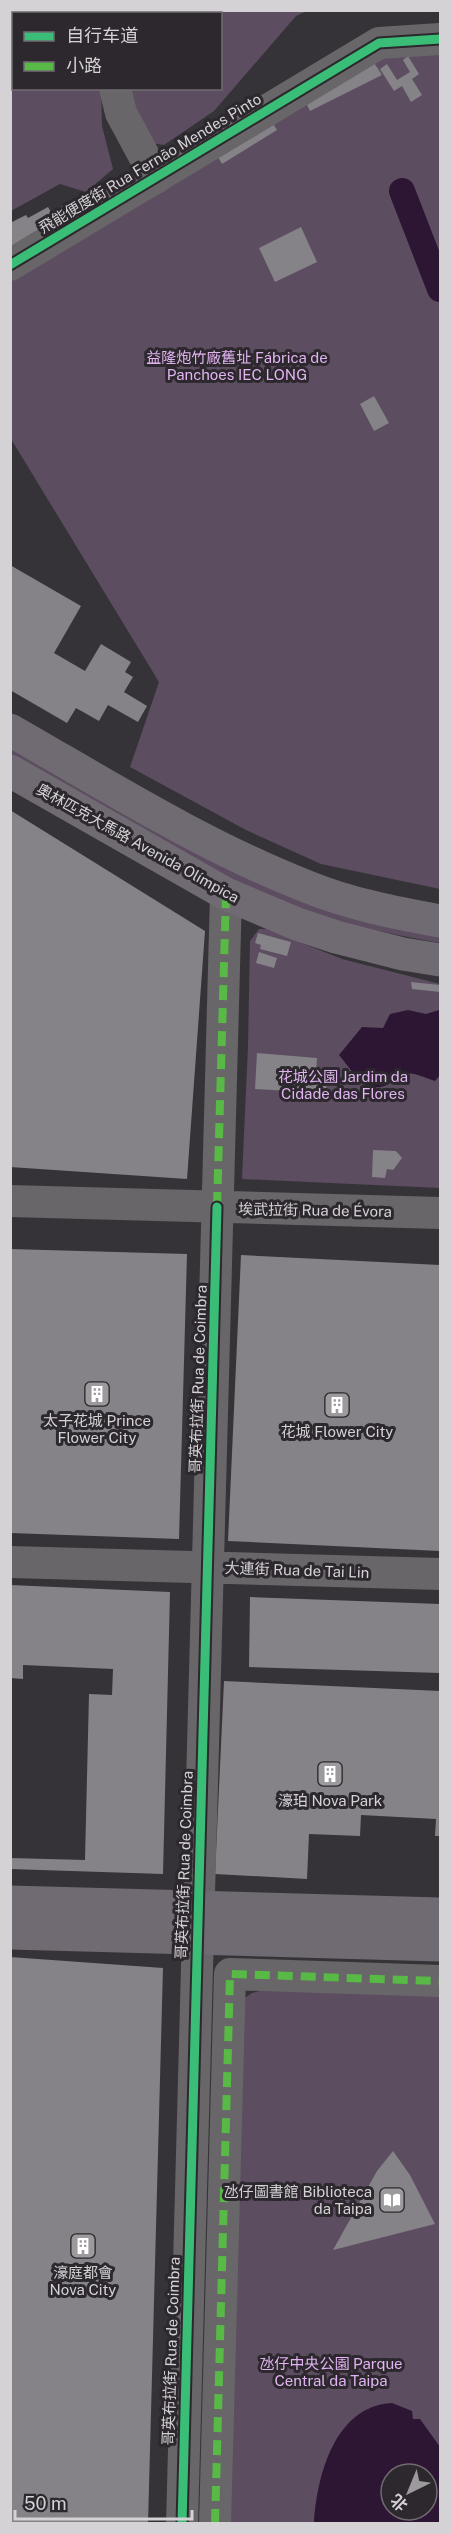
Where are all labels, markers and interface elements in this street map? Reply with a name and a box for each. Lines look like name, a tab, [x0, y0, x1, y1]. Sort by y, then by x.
legend	[12, 12, 222, 90]
text: 自行车道	[66, 25, 138, 46]
text: 小路	[66, 55, 102, 76]
street label: 飛能便度街 Rua Fernão Mendes Pinto	[36, 90, 264, 236]
park label: 益隆炮竹廠舊址 Fábrica de Panchoes IEC LONG	[146, 349, 328, 383]
street label: 奧林匹克大馬路 Avenida Olímpica	[34, 780, 242, 906]
park label: 花城公園 Jardim da Cidade das Flores	[278, 1068, 408, 1102]
street label: 埃武拉街 Rua de Évora	[238, 1200, 392, 1220]
street label: 哥英布拉街 Rua de Coimbra	[186, 1284, 210, 1474]
building icon: 太子花城 Prince Flower City	[82, 1379, 112, 1409]
building icon: 花城 Flower City	[322, 1390, 352, 1420]
place label: 太子花城 Prince Flower City	[43, 1412, 151, 1446]
place label: 花城 Flower City	[281, 1423, 393, 1440]
street label: 大連街 Rua de Tai Lin	[224, 1559, 370, 1581]
building icon: 濠珀 Nova Park	[315, 1759, 345, 1789]
street label: 哥英布拉街 Rua de Coimbra	[172, 1770, 196, 1960]
place label: 濠珀 Nova Park	[278, 1792, 382, 1809]
place label: 氹仔圖書館 Biblioteca da Taipa	[224, 2183, 372, 2217]
library icon: 氹仔圖書館 Biblioteca da Taipa	[377, 2185, 407, 2215]
building icon: 濠庭都會 Nova City	[68, 2231, 98, 2261]
street label: 哥英布拉街 Rua de Coimbra	[159, 2256, 183, 2446]
place label: 濠庭都會 Nova City	[50, 2264, 116, 2298]
park label: 氹仔中央公園 Parque Central da Taipa	[259, 2355, 403, 2389]
north arrow	[379, 2462, 439, 2522]
scale bar	[15, 2483, 192, 2521]
text: 北	[387, 2490, 411, 2515]
text: 50 m	[24, 2493, 67, 2514]

